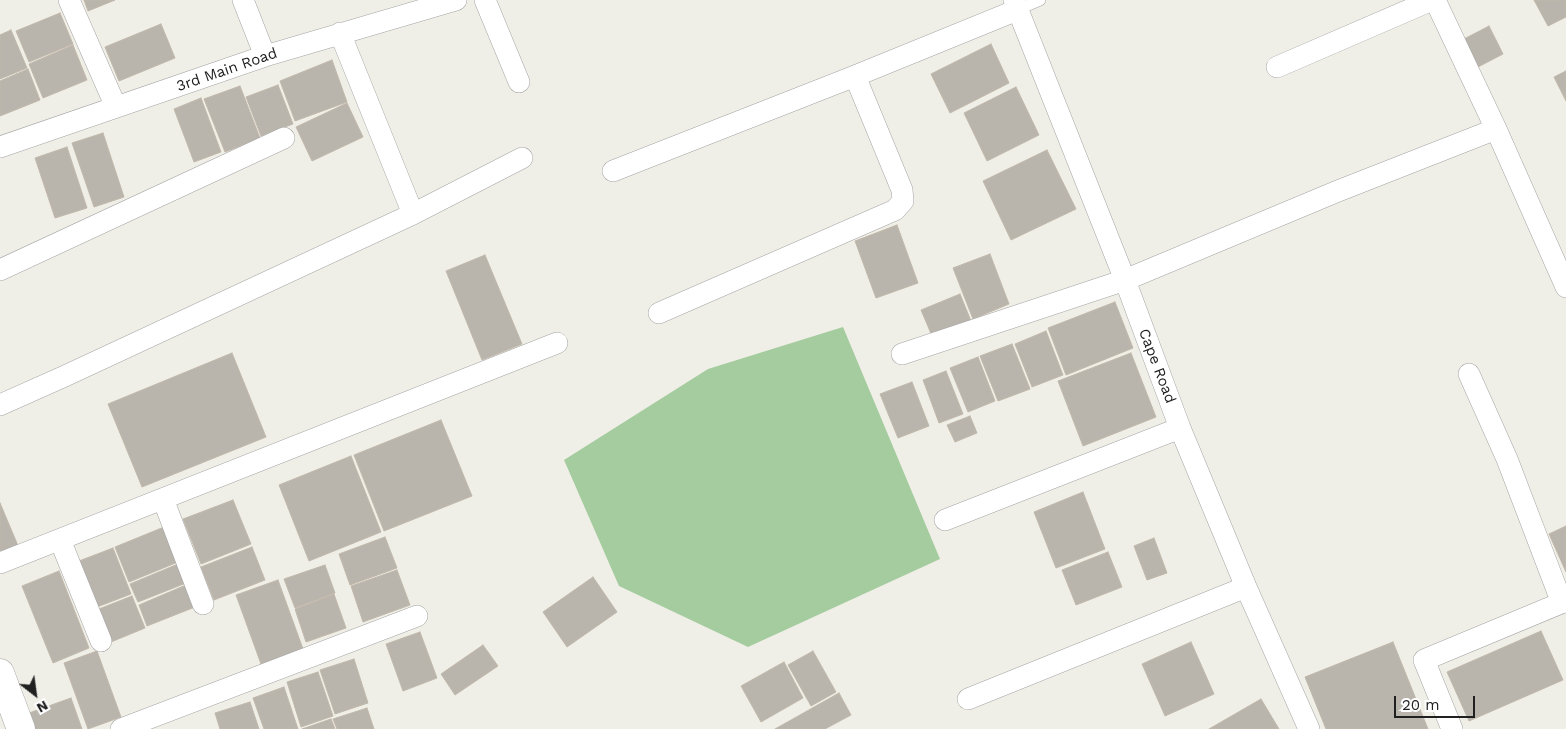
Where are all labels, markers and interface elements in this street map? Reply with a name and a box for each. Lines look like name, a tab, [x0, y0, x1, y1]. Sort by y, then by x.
street label: 3rd Main Road	[174, 44, 280, 96]
street label: Cape Road	[1135, 326, 1179, 406]
north arrow	[10, 669, 60, 719]
scale bar	[1396, 686, 1477, 718]
text: 20 m	[1402, 696, 1440, 714]
text: N	[34, 697, 51, 717]

